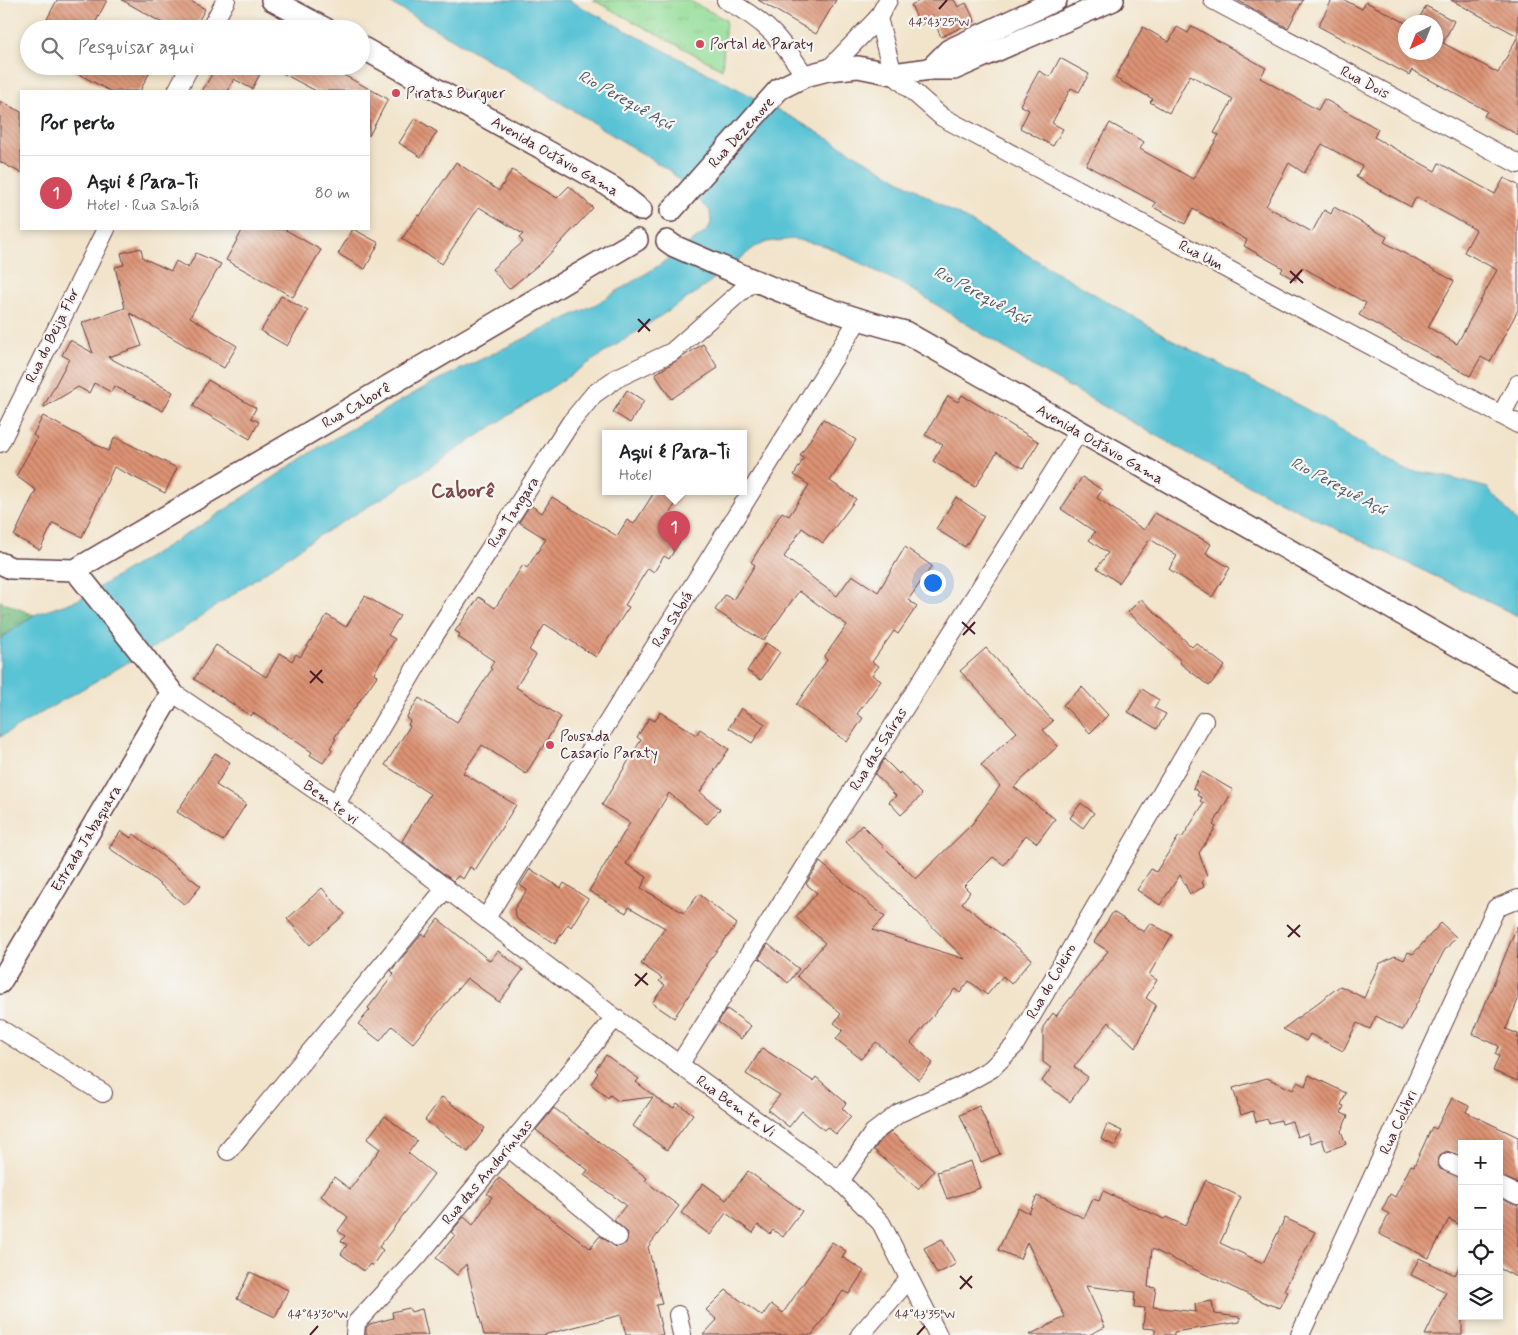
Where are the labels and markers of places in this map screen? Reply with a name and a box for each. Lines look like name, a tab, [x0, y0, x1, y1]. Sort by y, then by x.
place label: Portal de Paraty	[710, 35, 813, 55]
marker: Portal de Paraty	[694, 38, 706, 50]
place label: Piratas Burguer	[406, 84, 506, 104]
marker: Piratas Burguer	[390, 87, 402, 99]
pin: 1	[658, 511, 690, 552]
place label: Pousada Casario Paraty	[560, 727, 658, 764]
marker: Pousada Casario Paraty	[544, 739, 556, 751]

